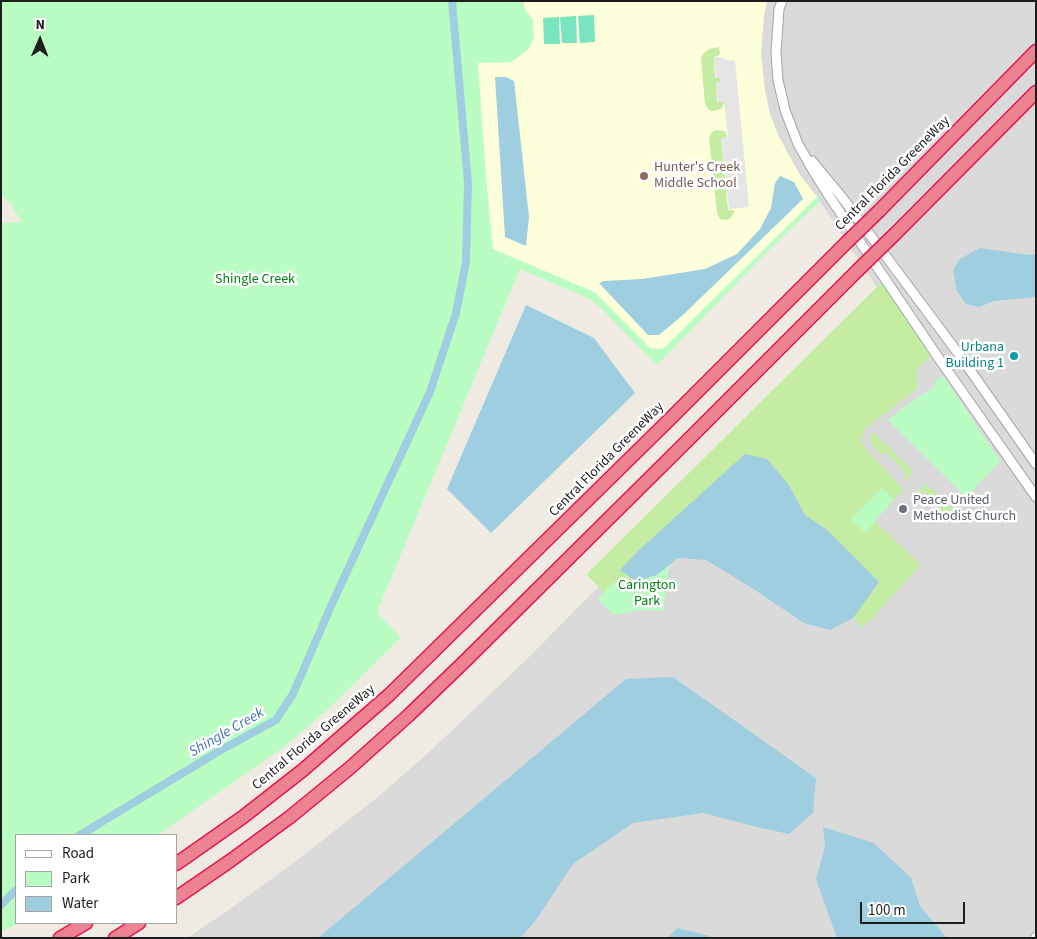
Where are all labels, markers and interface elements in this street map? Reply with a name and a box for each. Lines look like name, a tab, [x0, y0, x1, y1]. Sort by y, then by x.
north arrow	[15, 15, 65, 65]
text: N	[35, 15, 45, 35]
street label: Central Florida GreeneWay	[832, 113, 954, 235]
place label: Hunter's Creek Middle School	[654, 160, 740, 192]
marker: Hunter's Creek Middle School	[638, 170, 650, 182]
park label: Shingle Creek	[215, 272, 295, 288]
place label: Urbana Building 1	[945, 340, 1004, 372]
marker: Urbana Building 1	[1008, 350, 1020, 362]
street label: Central Florida GreeneWay	[546, 399, 668, 521]
place label: Peace United Methodist Church	[913, 493, 1016, 526]
marker: Peace United Methodist Church	[897, 503, 909, 515]
park label: Carington Park	[618, 578, 676, 610]
street label: Central Florida GreeneWay	[249, 682, 379, 794]
water label: Shingle Creek	[186, 704, 268, 762]
legend	[15, 834, 178, 924]
text: Road	[62, 843, 94, 864]
text: Park	[62, 868, 90, 889]
scale bar	[862, 892, 967, 924]
text: Water	[62, 893, 98, 914]
text: 100 m	[868, 900, 906, 921]

